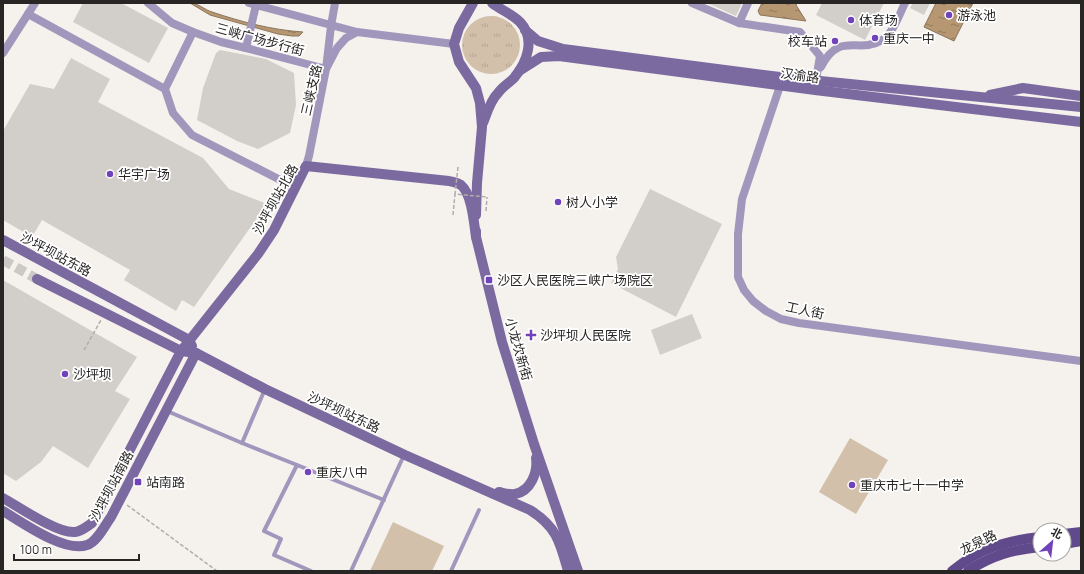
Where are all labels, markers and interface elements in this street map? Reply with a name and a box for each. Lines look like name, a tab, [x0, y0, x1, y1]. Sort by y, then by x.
place label: 游泳池	[957, 6, 996, 24]
marker: 游泳池	[944, 10, 954, 20]
place label: 体育场	[859, 11, 898, 29]
marker: 体育场	[846, 15, 856, 25]
street label: 三峡广场步行街	[214, 19, 306, 59]
place label: 重庆一中	[883, 29, 935, 47]
place label: 校车站	[788, 32, 827, 50]
marker: 重庆一中	[870, 33, 880, 43]
marker: 校车站	[830, 36, 840, 46]
street label: 三峡支路	[296, 63, 326, 117]
street label: 汉渝路	[779, 63, 821, 87]
street label: 沙坪坝站北路	[248, 161, 302, 237]
place label: 华宇广场	[118, 165, 170, 183]
marker: 华宇广场	[105, 169, 115, 179]
place label: 树人小学	[566, 193, 618, 211]
marker: 树人小学	[553, 197, 563, 207]
street label: 沙坪坝站东路	[17, 228, 95, 280]
place label: 沙区人民医院三峡广场院区	[497, 271, 653, 289]
marker: 沙区人民医院三峡广场院区	[484, 275, 494, 285]
street label: 工人街	[784, 297, 826, 323]
street label: 小龙坎新街	[501, 315, 537, 383]
place label: 沙坪坝人民医院	[540, 326, 631, 344]
marker: 沙坪坝人民医院	[525, 329, 537, 341]
place label: 沙坪坝	[73, 365, 112, 383]
marker: 沙坪坝	[60, 369, 70, 379]
street label: 沙坪坝站东路	[305, 387, 383, 437]
street label: 沙坪坝站南路	[85, 447, 137, 525]
place label: 重庆八中	[316, 463, 368, 481]
marker: 重庆八中	[303, 467, 313, 477]
place label: 站南路	[146, 473, 185, 491]
place label: 重庆市七十一中学	[860, 476, 964, 494]
marker: 站南路	[133, 477, 143, 487]
marker: 重庆市七十一中学	[847, 480, 857, 490]
north arrow	[1032, 522, 1072, 562]
text: 北	[1049, 524, 1065, 542]
street label: 龙泉路	[957, 525, 999, 559]
scale bar	[14, 536, 139, 562]
text: 100 m	[20, 541, 52, 558]

